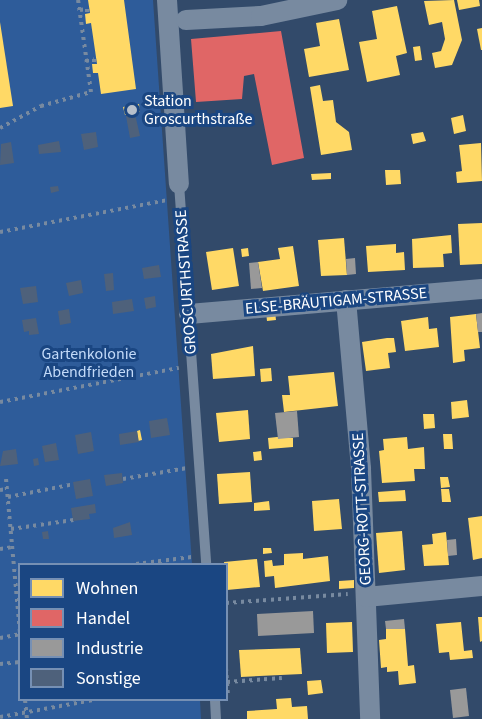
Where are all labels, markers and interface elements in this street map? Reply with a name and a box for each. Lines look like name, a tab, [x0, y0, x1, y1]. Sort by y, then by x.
place label: Station Groscurthstraße	[144, 91, 252, 129]
marker: Station Groscurthstraße	[125, 103, 139, 117]
street label: GROSCURTHSTRASSE	[171, 209, 201, 355]
street label: ELSE-BRÄUTIGAM-STRASSE	[244, 283, 428, 319]
park label: Gartenkolonie Abendfrieden	[41, 344, 137, 382]
street label: GEORG-ROTT-STRASSE	[348, 432, 376, 586]
legend	[18, 563, 228, 701]
text: Wohnen	[76, 576, 138, 601]
text: Handel	[76, 606, 130, 631]
text: Industrie	[76, 636, 143, 661]
text: Sonstige	[76, 666, 141, 691]

